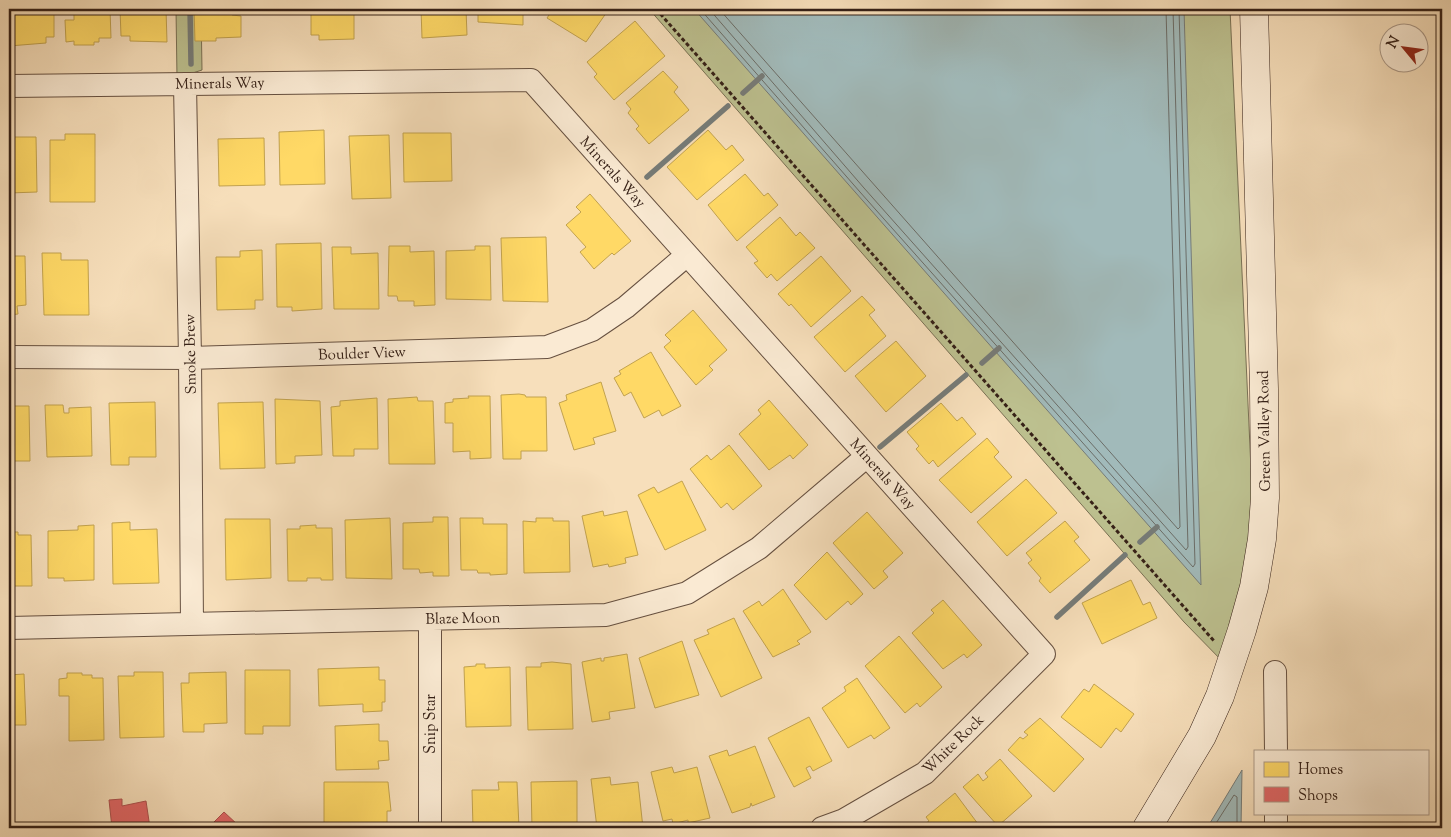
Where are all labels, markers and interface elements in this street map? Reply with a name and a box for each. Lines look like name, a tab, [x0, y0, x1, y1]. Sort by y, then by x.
north arrow	[1378, 22, 1428, 72]
text: N	[1383, 33, 1406, 52]
street label: Minerals Way	[175, 73, 265, 96]
street label: Minerals Way	[574, 133, 650, 214]
street label: Smoke Brew	[180, 314, 203, 394]
street label: Boulder View	[318, 342, 406, 367]
street label: Green Valley Road	[1254, 370, 1277, 492]
street label: Minerals Way	[844, 435, 920, 516]
street label: Blaze Moon	[425, 608, 501, 631]
street label: Snip Star	[421, 694, 442, 754]
street label: White Rock	[919, 710, 990, 780]
legend	[1254, 750, 1428, 814]
text: Homes	[1298, 760, 1343, 781]
text: Shops	[1298, 786, 1338, 807]

